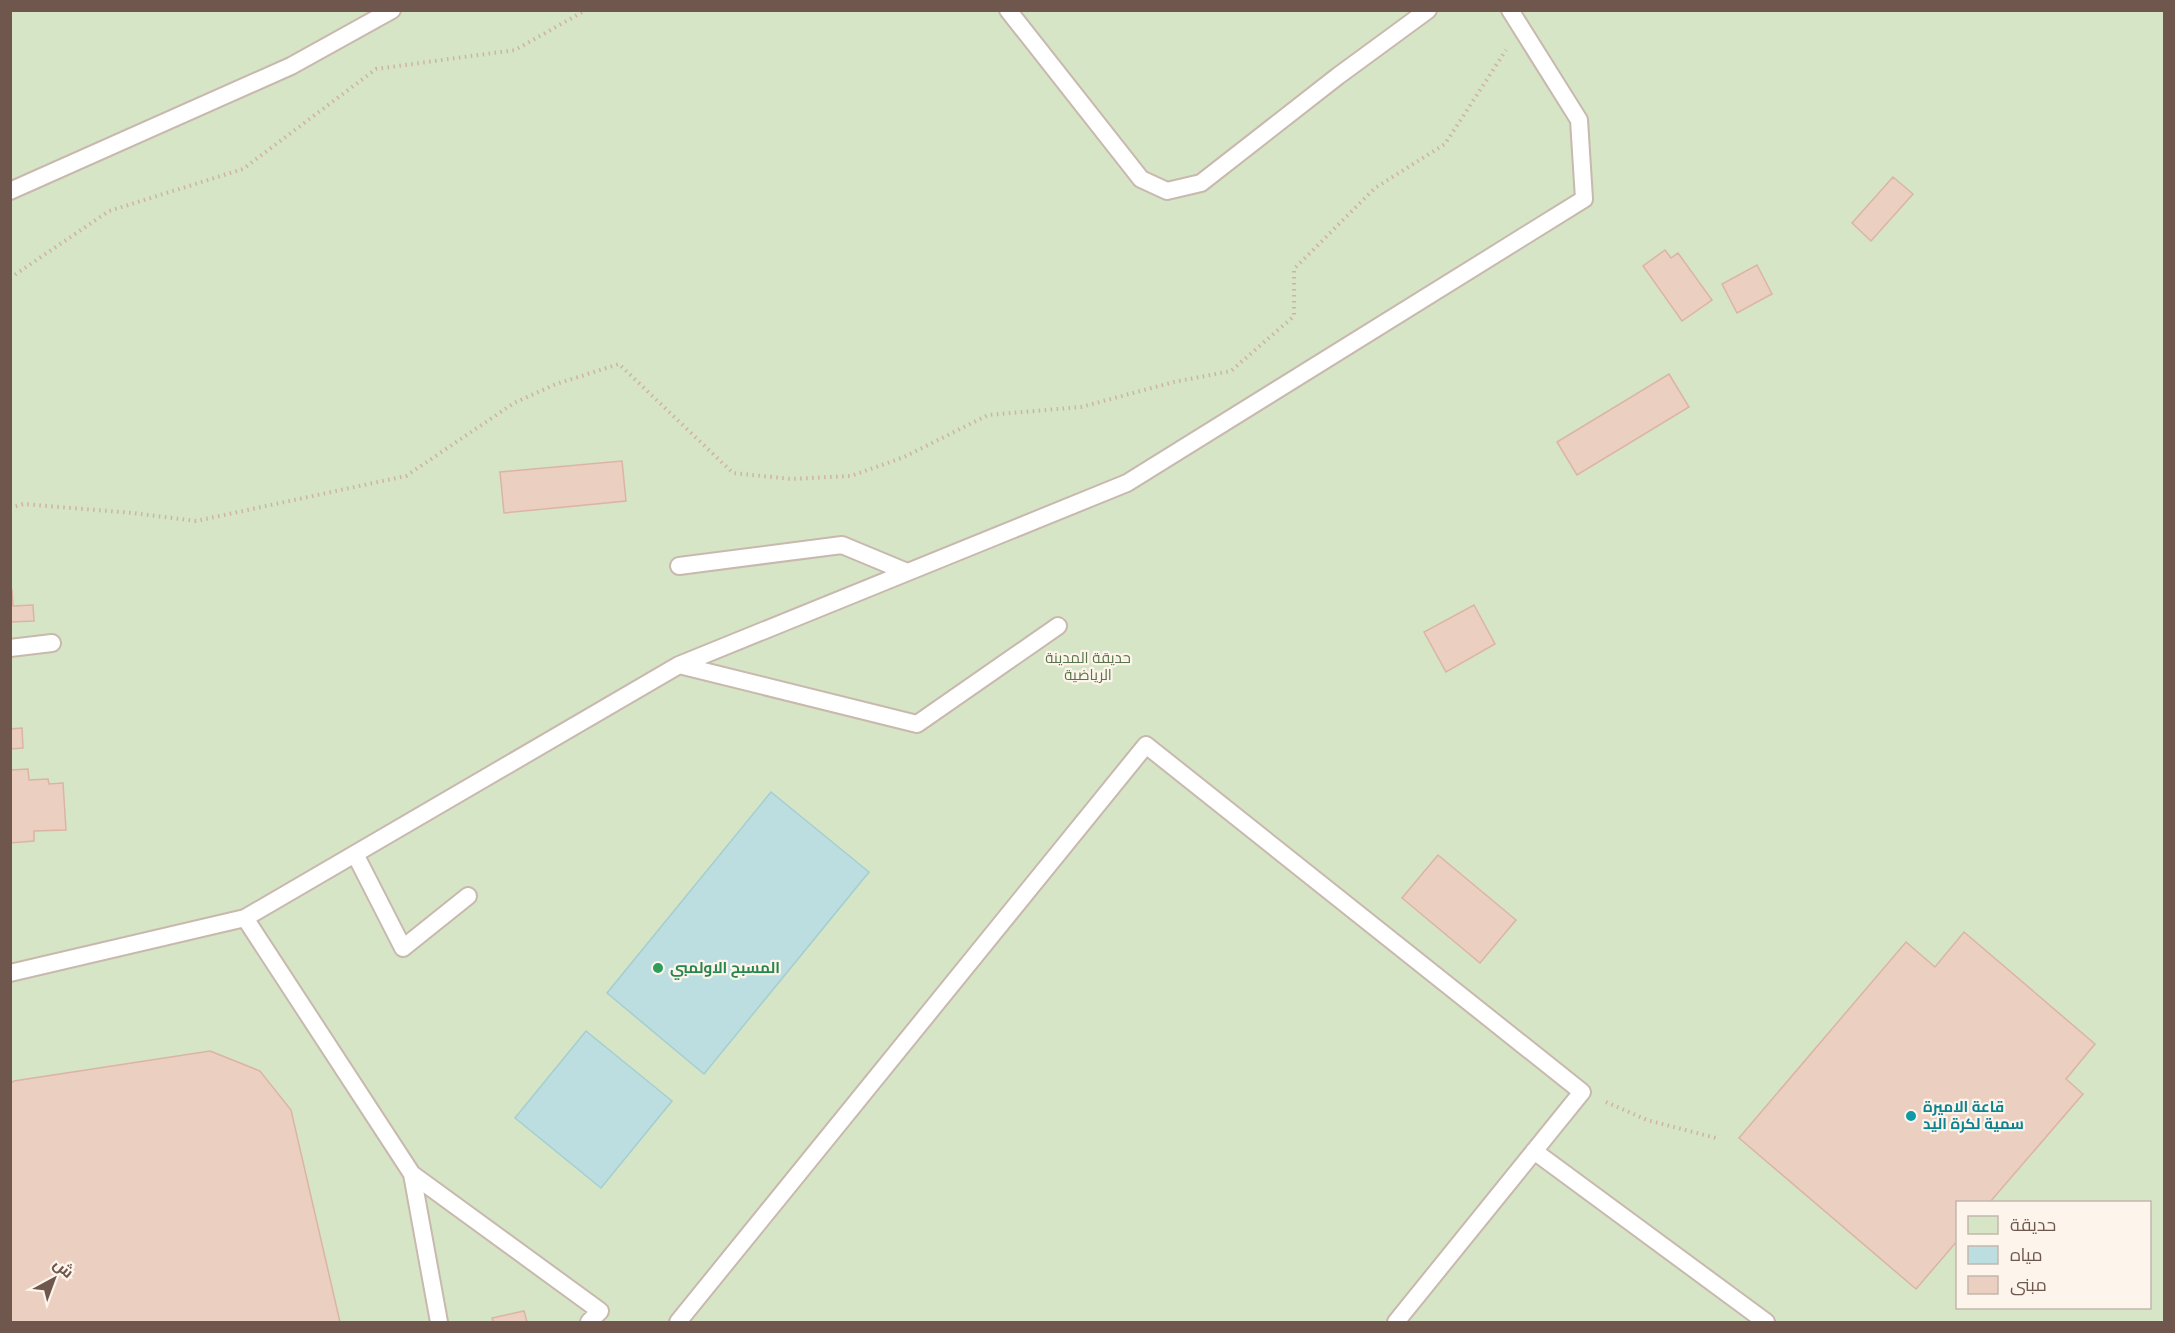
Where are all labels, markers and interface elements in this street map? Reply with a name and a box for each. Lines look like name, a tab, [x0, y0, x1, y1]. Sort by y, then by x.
park label: حديقة المدينة الرياضية	[1045, 649, 1131, 684]
place label: المسبح الاولمبي	[670, 959, 780, 980]
marker: المسبح الاولمبي	[651, 961, 665, 975]
place label: قاعة الاميرة سمية لكرة اليد	[1923, 1098, 2024, 1133]
marker: قاعة الاميرة سمية لكرة اليد	[1904, 1109, 1918, 1123]
legend	[1956, 1201, 2151, 1309]
text: حديقة	[2010, 1214, 2056, 1236]
text: مياه	[2010, 1244, 2043, 1266]
north arrow	[24, 1249, 84, 1309]
text: ش	[50, 1254, 77, 1282]
text: مبنى	[2010, 1274, 2047, 1296]

